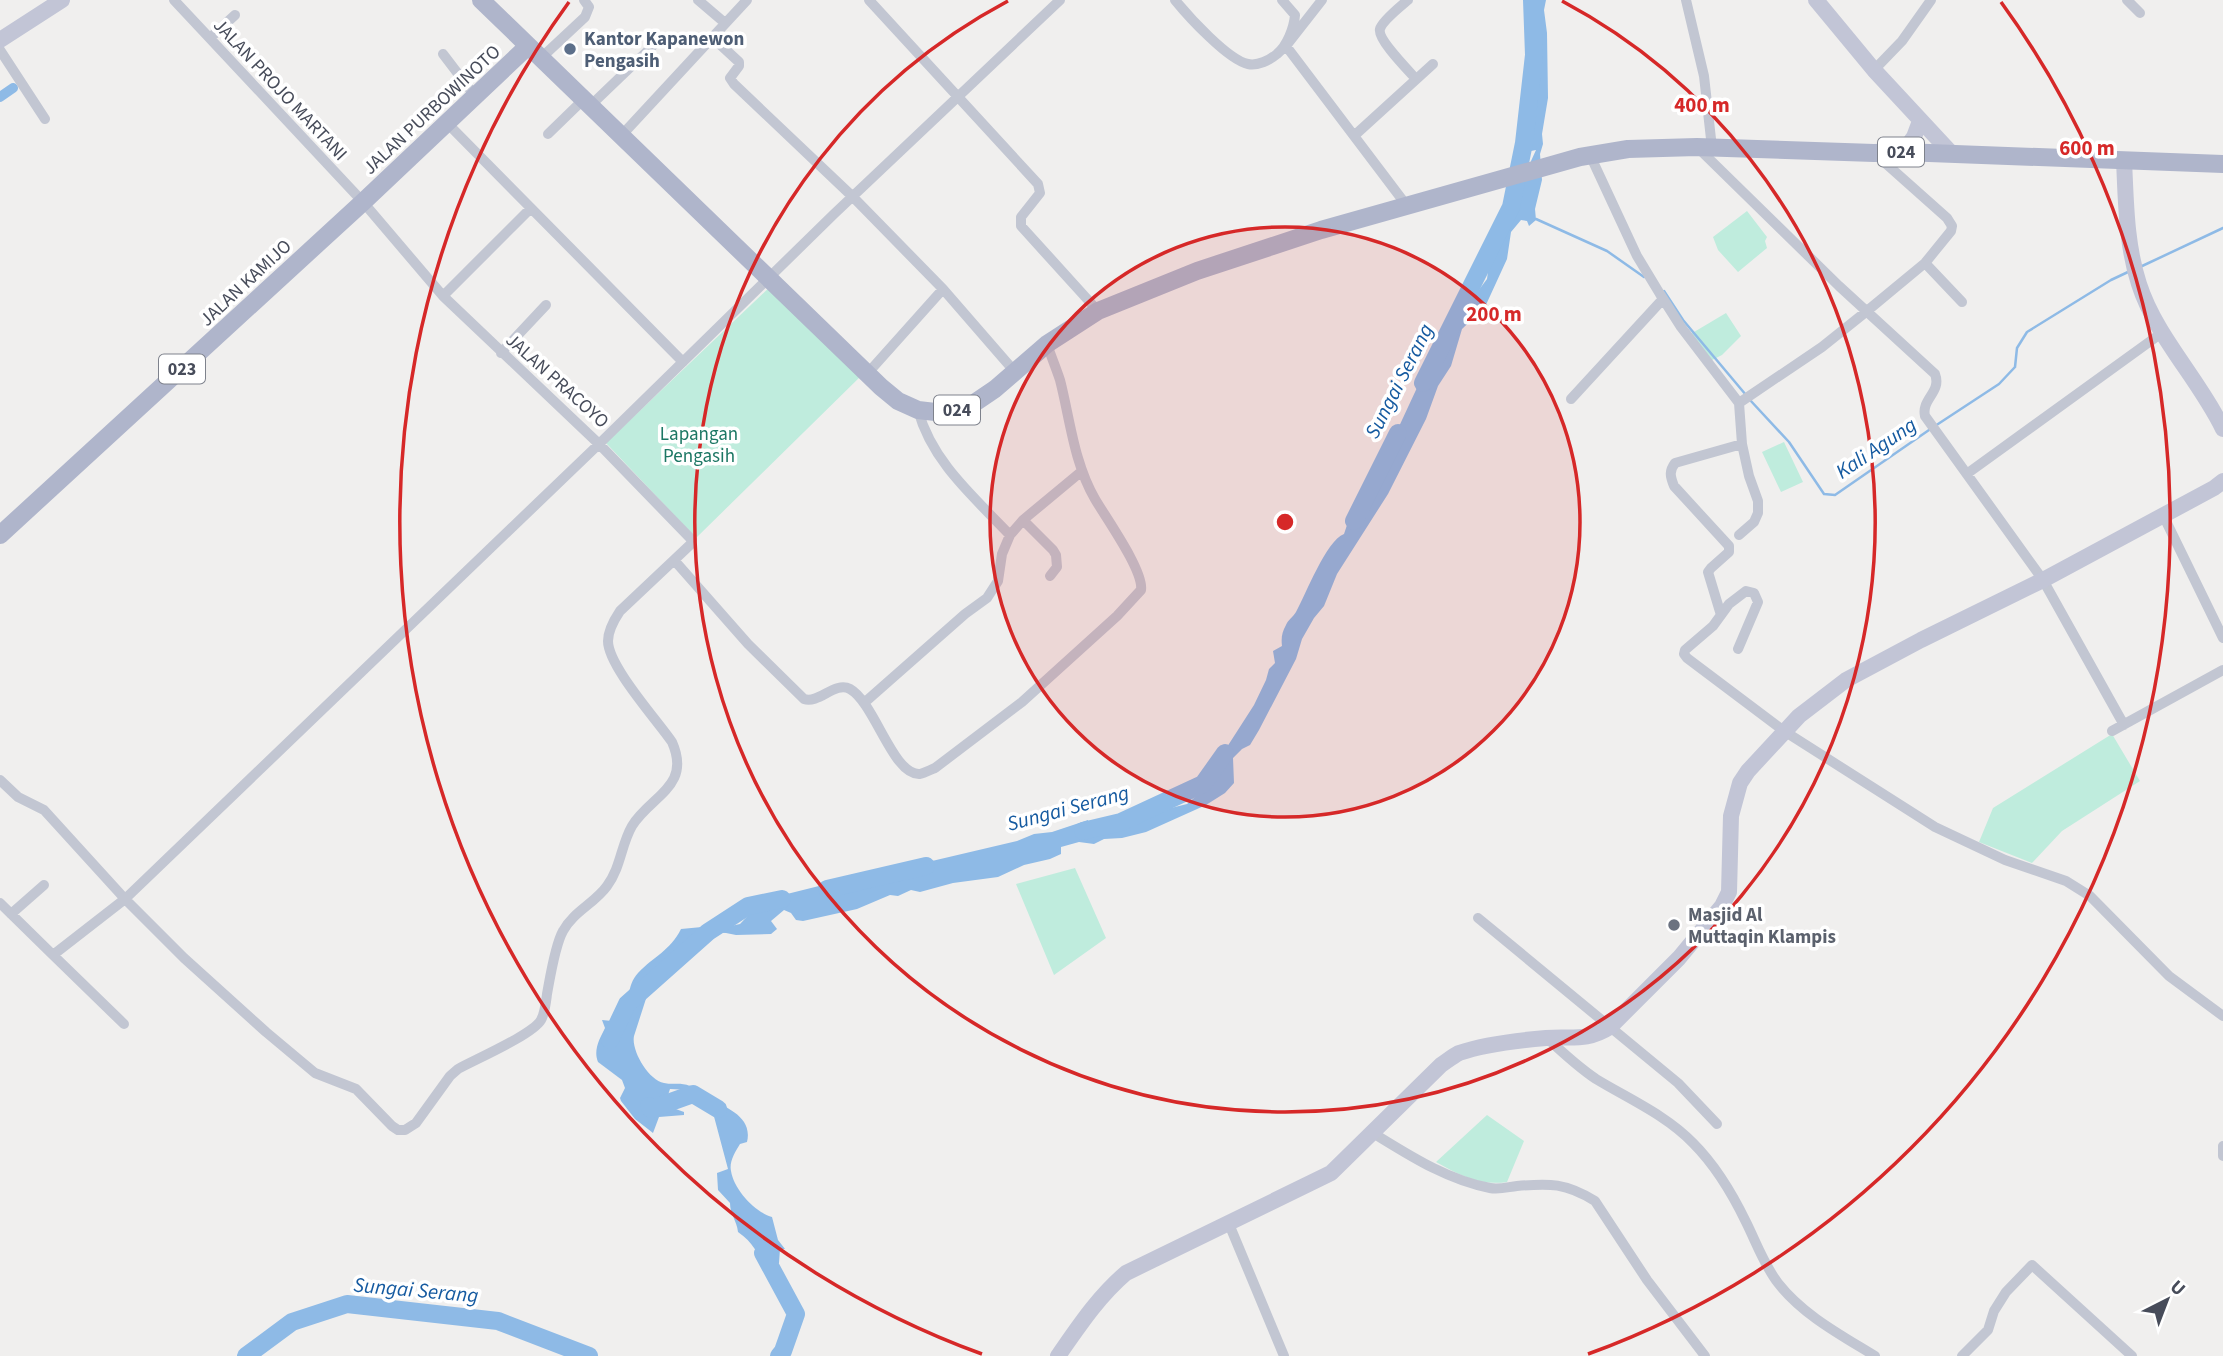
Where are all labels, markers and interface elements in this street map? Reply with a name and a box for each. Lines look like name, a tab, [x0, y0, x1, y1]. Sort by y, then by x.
street label: JALAN PROJO MARTANI	[207, 13, 353, 167]
place label: Kantor Kapanewon Pengasih	[584, 26, 744, 75]
street label: JALAN PURBOWINOTO	[357, 39, 507, 181]
marker: Kantor Kapanewon Pengasih	[562, 41, 578, 57]
text: 400 m	[1674, 90, 1730, 120]
text: 600 m	[2059, 133, 2115, 163]
road number: 024	[1878, 138, 1924, 167]
street label: JALAN KAMIJO	[194, 233, 298, 333]
text: 200 m	[1466, 299, 1522, 329]
water label: Sungai Serang	[1357, 318, 1441, 444]
street label: JALAN PRACOYO	[499, 327, 615, 435]
road number: 023	[159, 354, 205, 384]
road number: 024	[934, 396, 980, 424]
water label: Kali Agung	[1829, 410, 1923, 486]
park label: Lapangan Pengasih	[660, 421, 738, 470]
centre of rings	[1273, 510, 1297, 534]
water label: Sungai Serang	[1004, 777, 1132, 839]
place label: Masjid Al Muttaqin Klampis	[1688, 902, 1836, 951]
marker: Masjid Al Muttaqin Klampis	[1666, 917, 1682, 933]
north arrow	[2132, 1265, 2202, 1335]
water label: Sungai Serang	[352, 1270, 480, 1310]
text: U	[2164, 1274, 2191, 1303]

